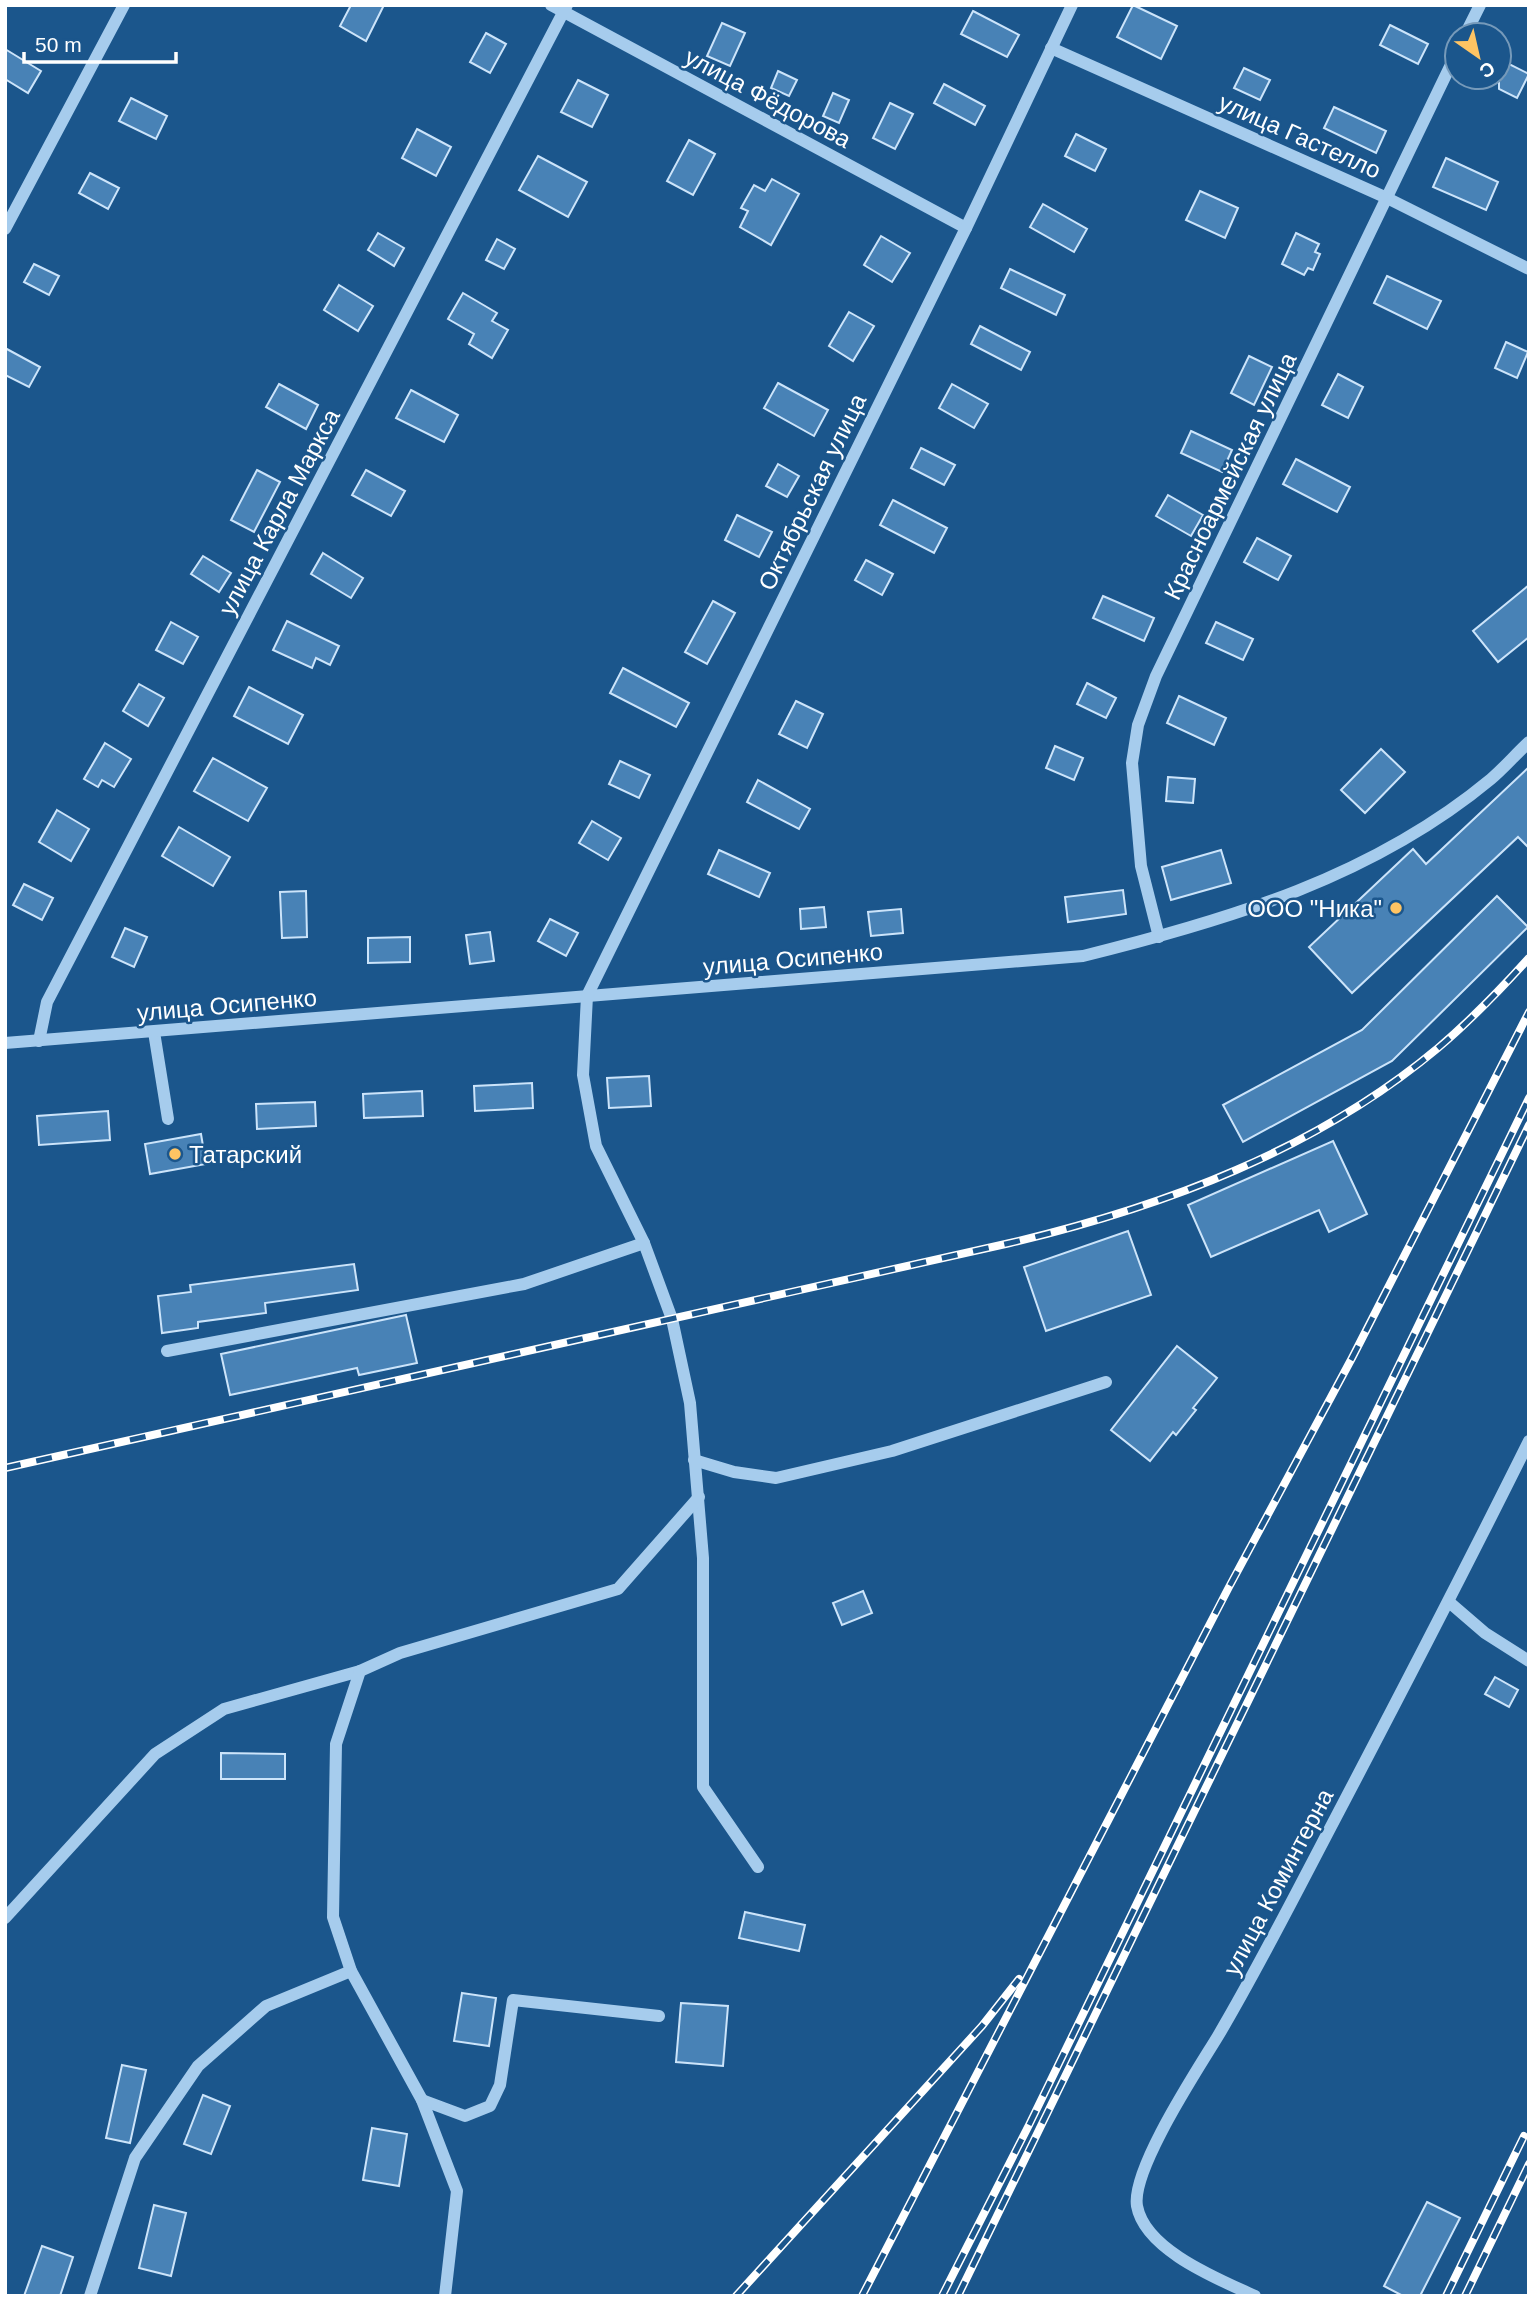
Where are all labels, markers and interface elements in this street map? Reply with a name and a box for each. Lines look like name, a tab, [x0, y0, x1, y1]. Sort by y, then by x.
scale bar	[24, 21, 177, 65]
north arrow	[1443, 21, 1513, 91]
text: 50 m	[35, 33, 82, 56]
street label: улица Фёдорова	[680, 43, 856, 153]
text: С	[1475, 57, 1499, 82]
street label: улица Гастелло	[1215, 88, 1385, 184]
street label: Красноармейская улица	[1158, 348, 1302, 604]
street label: Октябрьская улица	[753, 389, 872, 595]
street label: улица Карла Маркса	[213, 404, 345, 620]
place label: ООО "Ника"	[1247, 895, 1382, 922]
marker: ООО "Ника"	[1388, 900, 1404, 916]
street label: улица Осипенко	[702, 938, 884, 980]
street label: улица Осипенко	[136, 984, 318, 1026]
place label: Татарский	[189, 1141, 302, 1168]
marker: Татарский	[167, 1146, 183, 1162]
street label: улица Коминтерна	[1217, 1784, 1339, 1980]

